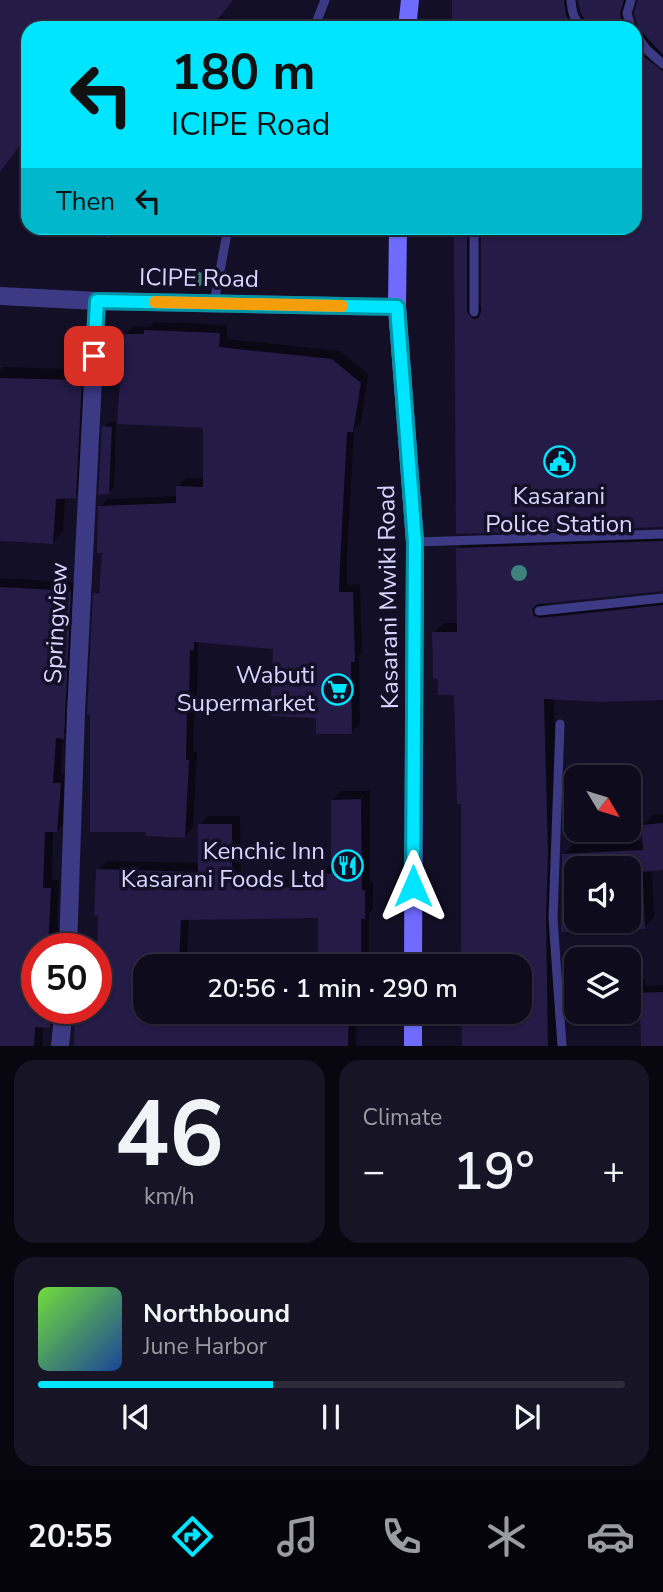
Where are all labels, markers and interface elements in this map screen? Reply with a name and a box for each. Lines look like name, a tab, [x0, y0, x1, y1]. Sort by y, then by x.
text: 180 m	[171, 39, 315, 106]
icon: left	[56, 49, 147, 140]
text: ICIPE Road	[171, 103, 331, 146]
icon: left	[129, 182, 167, 220]
text: Then	[56, 184, 115, 219]
street label: ICIPE Road	[139, 261, 259, 295]
pin	[64, 326, 124, 386]
icon: arrive	[75, 337, 113, 375]
public building icon: Kasarani Police Station	[542, 445, 576, 479]
place label: Kasarani Police Station	[485, 480, 633, 540]
street label: Kasarani Mwiki Road	[370, 485, 406, 709]
street label: Springview	[37, 562, 75, 684]
place label: Wabuti Supermarket	[177, 659, 316, 719]
supermarket icon: Wabuti Supermarket	[321, 672, 355, 706]
north arrow	[564, 765, 640, 842]
map controls	[564, 765, 641, 1024]
place label: Kenchic Inn Kasarani Foods Ltd	[121, 835, 325, 895]
restaurant icon: Kenchic Inn Kasarani Foods Ltd	[331, 848, 365, 882]
position arrow	[376, 849, 450, 923]
button: sound	[564, 856, 641, 933]
speed limit sign: 50	[21, 933, 112, 1024]
button: layers	[564, 947, 641, 1024]
text: 20:56 · 1 min · 290 m	[207, 971, 458, 1006]
text: 46	[115, 1073, 224, 1197]
text: Climate	[363, 1102, 442, 1133]
text: 19°	[453, 1136, 535, 1207]
text: −	[363, 1146, 385, 1197]
text: +	[602, 1146, 625, 1197]
text: km/h	[144, 1181, 195, 1212]
text: Northbound	[143, 1296, 290, 1331]
text: June Harbor	[143, 1331, 267, 1362]
icon: previous	[117, 1398, 155, 1436]
icon: pause	[312, 1398, 350, 1436]
icon: next	[508, 1398, 546, 1436]
icon: directions	[168, 1512, 217, 1561]
icon: music	[273, 1512, 322, 1561]
icon: phone	[377, 1512, 426, 1561]
icon: climate	[482, 1512, 531, 1561]
icon: car	[586, 1512, 635, 1561]
text: 20:55	[28, 1515, 113, 1558]

